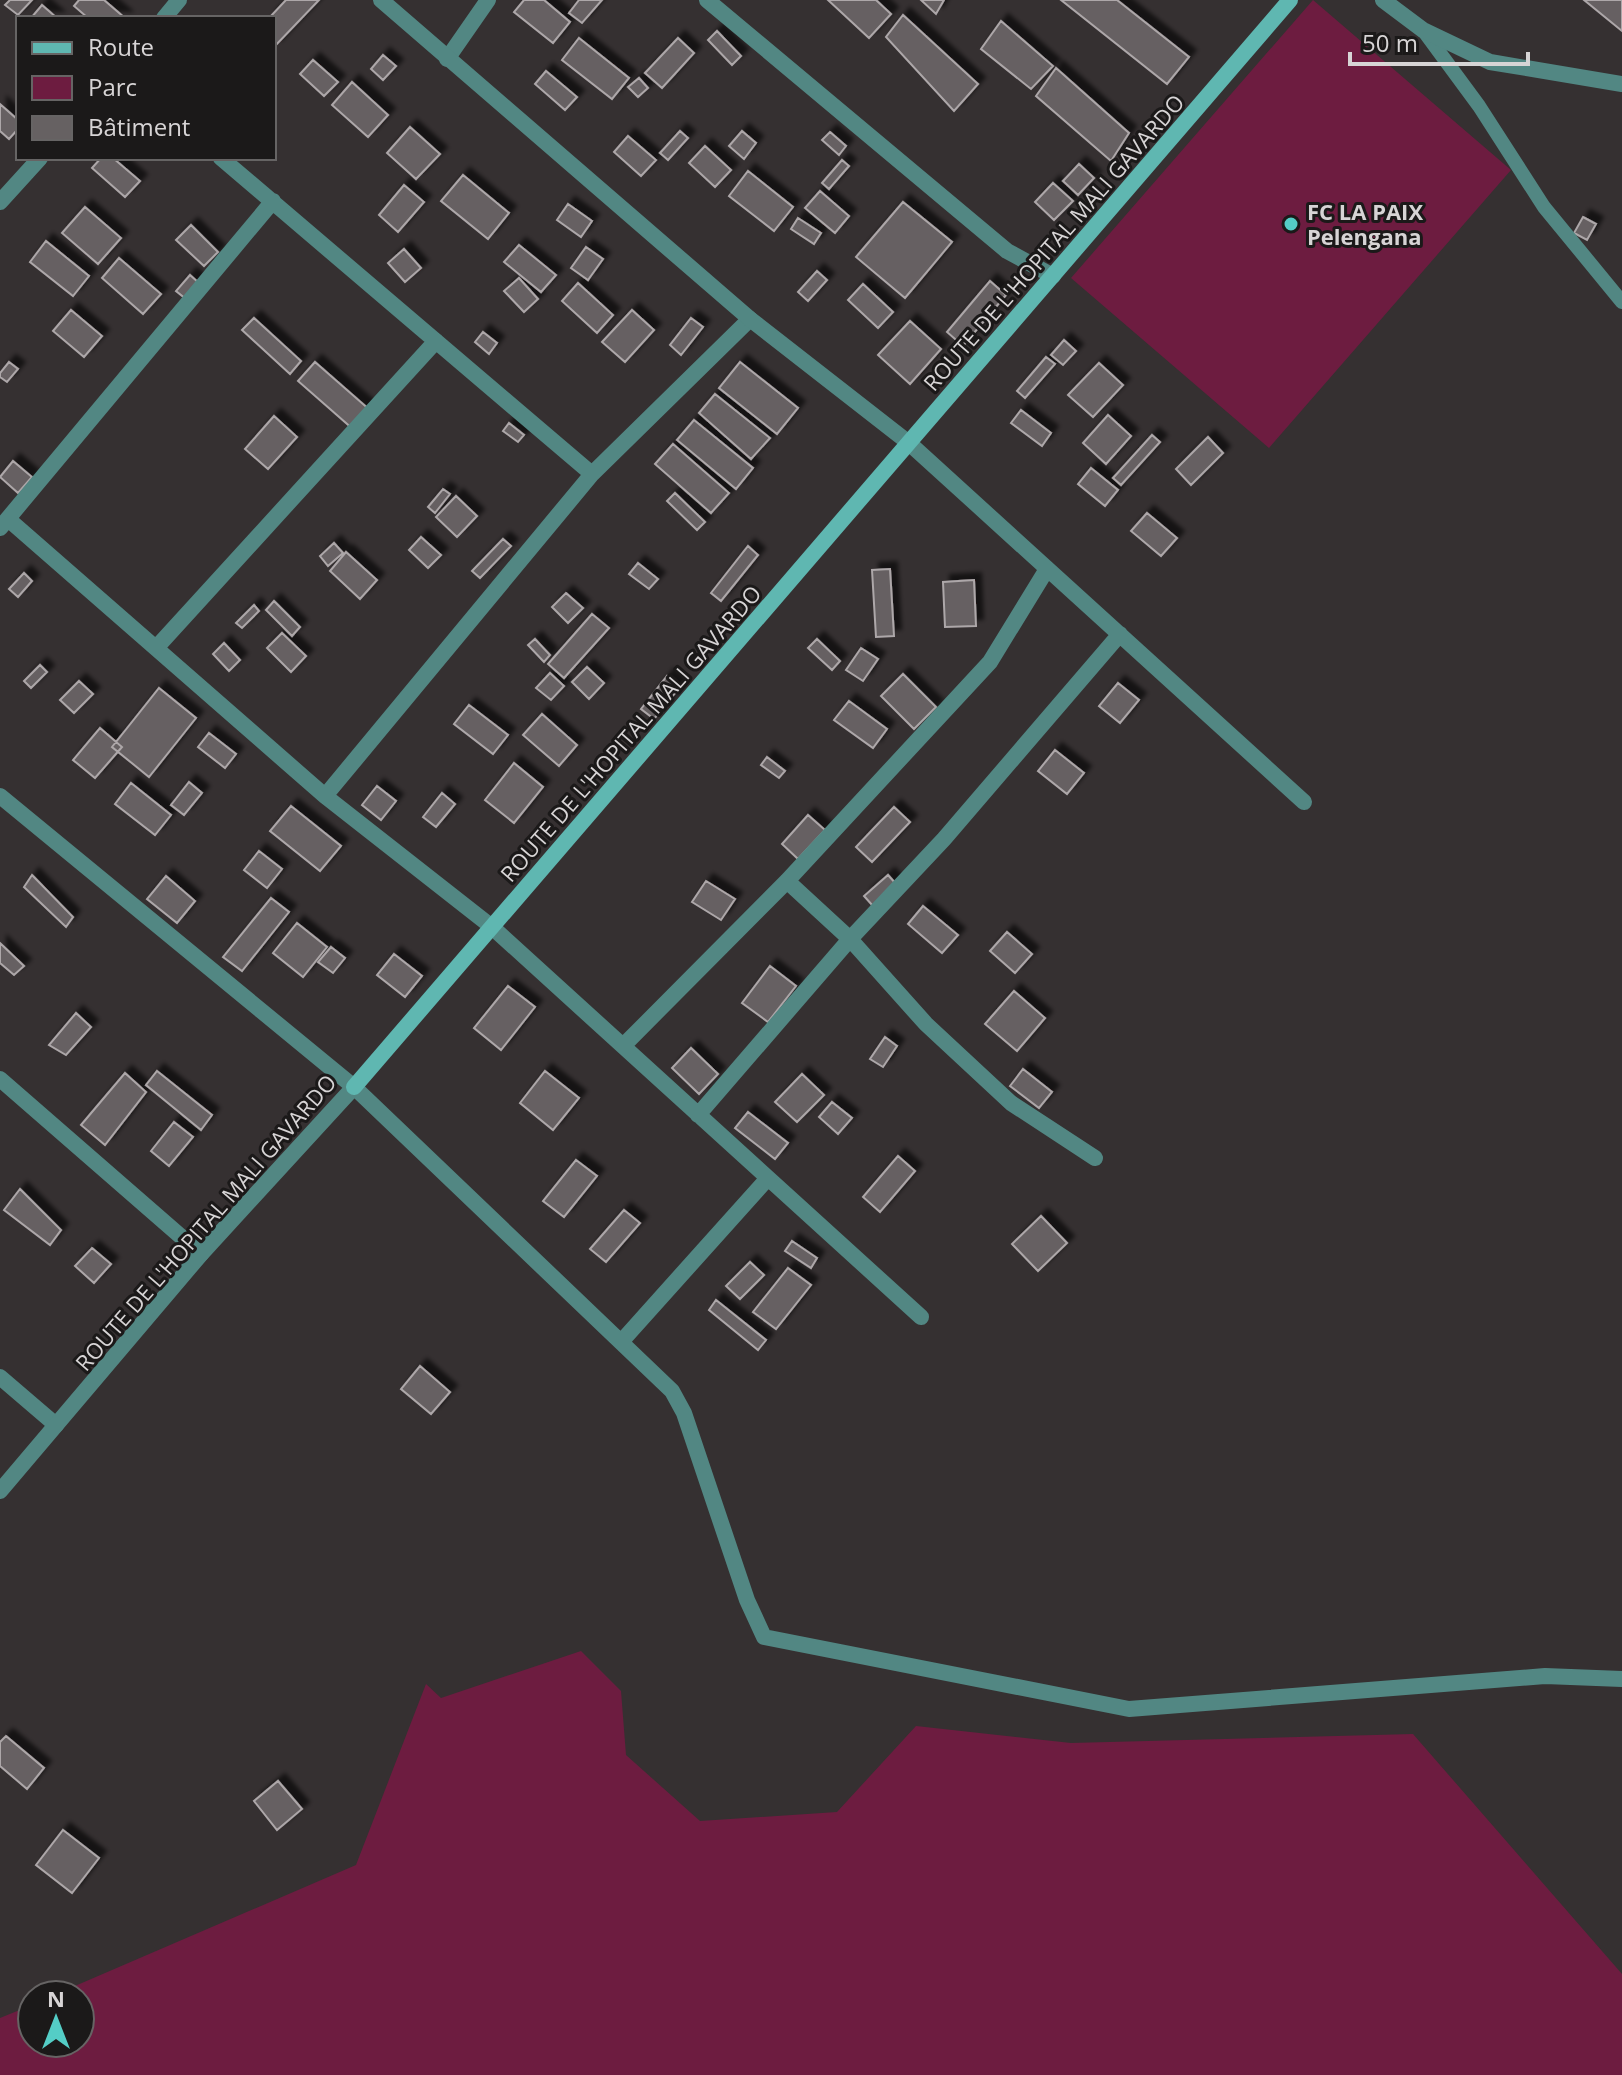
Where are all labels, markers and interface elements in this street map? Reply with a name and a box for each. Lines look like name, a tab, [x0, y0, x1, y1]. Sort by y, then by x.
legend	[16, 16, 276, 160]
scale bar	[1350, 16, 1528, 66]
text: 50 m	[1362, 26, 1418, 59]
text: Route	[88, 30, 154, 63]
text: Parc	[88, 70, 137, 103]
street label: ROUTE DE L'HOPITAL MALI GAVARDO	[916, 87, 1190, 397]
text: Bâtiment	[88, 110, 190, 143]
place label: FC LA PAIX Pelengana	[1307, 196, 1423, 251]
marker: FC LA PAIX Pelengana	[1282, 215, 1300, 233]
street label: ROUTE DE L'HOPITAL MALI GAVARDO	[493, 578, 767, 888]
street label: ROUTE DE L'HOPITAL MALI GAVARDO	[68, 1067, 342, 1377]
north arrow	[16, 1979, 96, 2059]
text: N	[47, 1983, 65, 2013]

